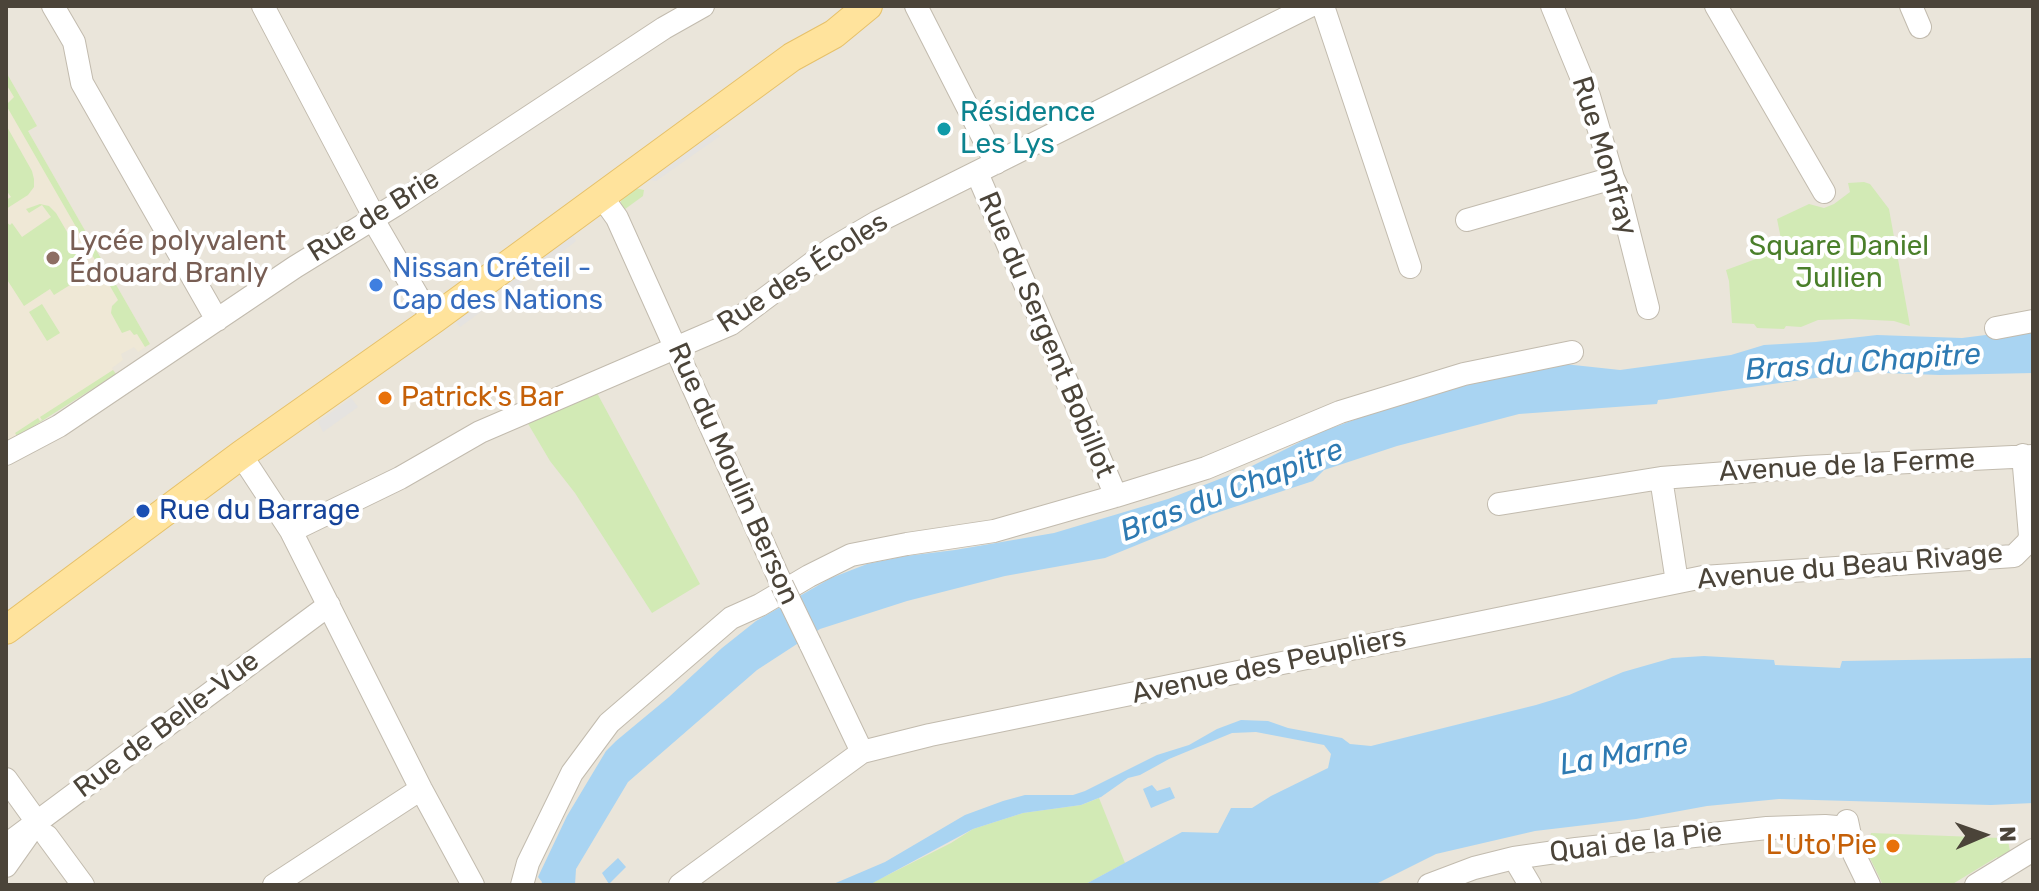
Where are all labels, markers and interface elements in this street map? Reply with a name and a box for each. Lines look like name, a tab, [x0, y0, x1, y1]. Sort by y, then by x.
street label: Rue Monfray	[1564, 72, 1644, 240]
place label: Résidence Les Lys	[960, 96, 1095, 162]
marker: Résidence Les Lys	[935, 120, 953, 138]
street label: Rue de Brie	[302, 162, 446, 270]
street label: Rue du Sergent Bobillot	[971, 187, 1121, 483]
street label: Rue des Écoles	[712, 205, 894, 341]
place label: Lycée polyvalent Édouard Branly	[69, 225, 286, 291]
park label: Square Daniel Jullien	[1749, 230, 1929, 296]
marker: Lycée polyvalent Édouard Branly	[44, 249, 62, 267]
place label: Nissan Créteil - Cap des Nations	[392, 252, 603, 318]
marker: Nissan Créteil - Cap des Nations	[367, 276, 385, 294]
water label: Bras du Chapitre	[1744, 337, 1982, 389]
street label: Rue du Moulin Berson	[660, 338, 806, 610]
place label: Patrick's Bar	[401, 381, 564, 415]
marker: Patrick's Bar	[376, 389, 394, 407]
water label: Bras du Chapitre	[1115, 432, 1349, 550]
street label: Avenue de la Ferme	[1718, 443, 1976, 489]
place label: Rue du Barrage	[159, 494, 360, 528]
marker: Rue du Barrage	[134, 502, 152, 520]
street label: Avenue du Beau Rivage	[1696, 537, 2004, 597]
street label: Avenue des Peupliers	[1129, 621, 1409, 711]
street label: Rue de Belle-Vue	[68, 645, 266, 805]
water label: La Marne	[1557, 726, 1691, 784]
north arrow	[1943, 795, 2023, 875]
street label: Quai de la Pie	[1548, 816, 1724, 870]
text: N	[1994, 826, 2021, 843]
place label: L'Uto'Pie	[1766, 829, 1877, 863]
marker: L'Uto'Pie	[1884, 837, 1902, 855]

